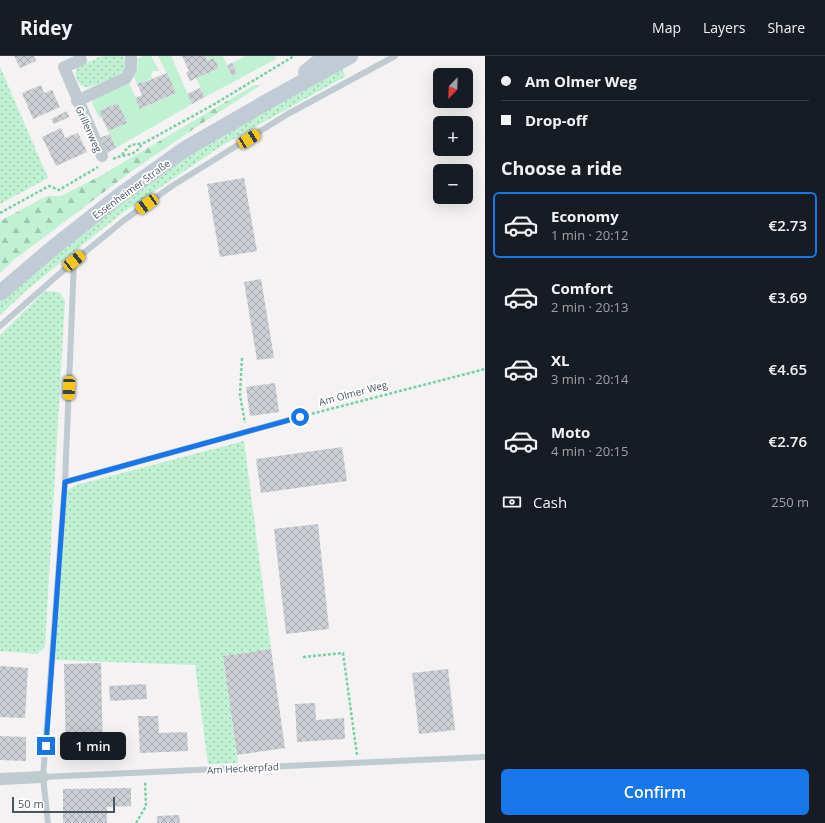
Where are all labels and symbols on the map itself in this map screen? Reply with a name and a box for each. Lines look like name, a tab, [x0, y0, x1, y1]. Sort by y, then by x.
north arrow	[433, 68, 473, 108]
street label: Grillenweg	[73, 104, 106, 155]
car	[236, 128, 262, 150]
street label: Essenheimer Straße	[89, 156, 173, 222]
car	[134, 192, 160, 216]
car	[61, 249, 87, 273]
car	[63, 376, 75, 400]
street label: Am Olmer Weg	[317, 377, 389, 409]
route start	[291, 408, 309, 426]
callout: 1 min	[60, 732, 126, 760]
route end	[37, 737, 55, 755]
street label: Am Heckerpfad	[207, 759, 279, 777]
scale bar	[12, 795, 115, 814]

